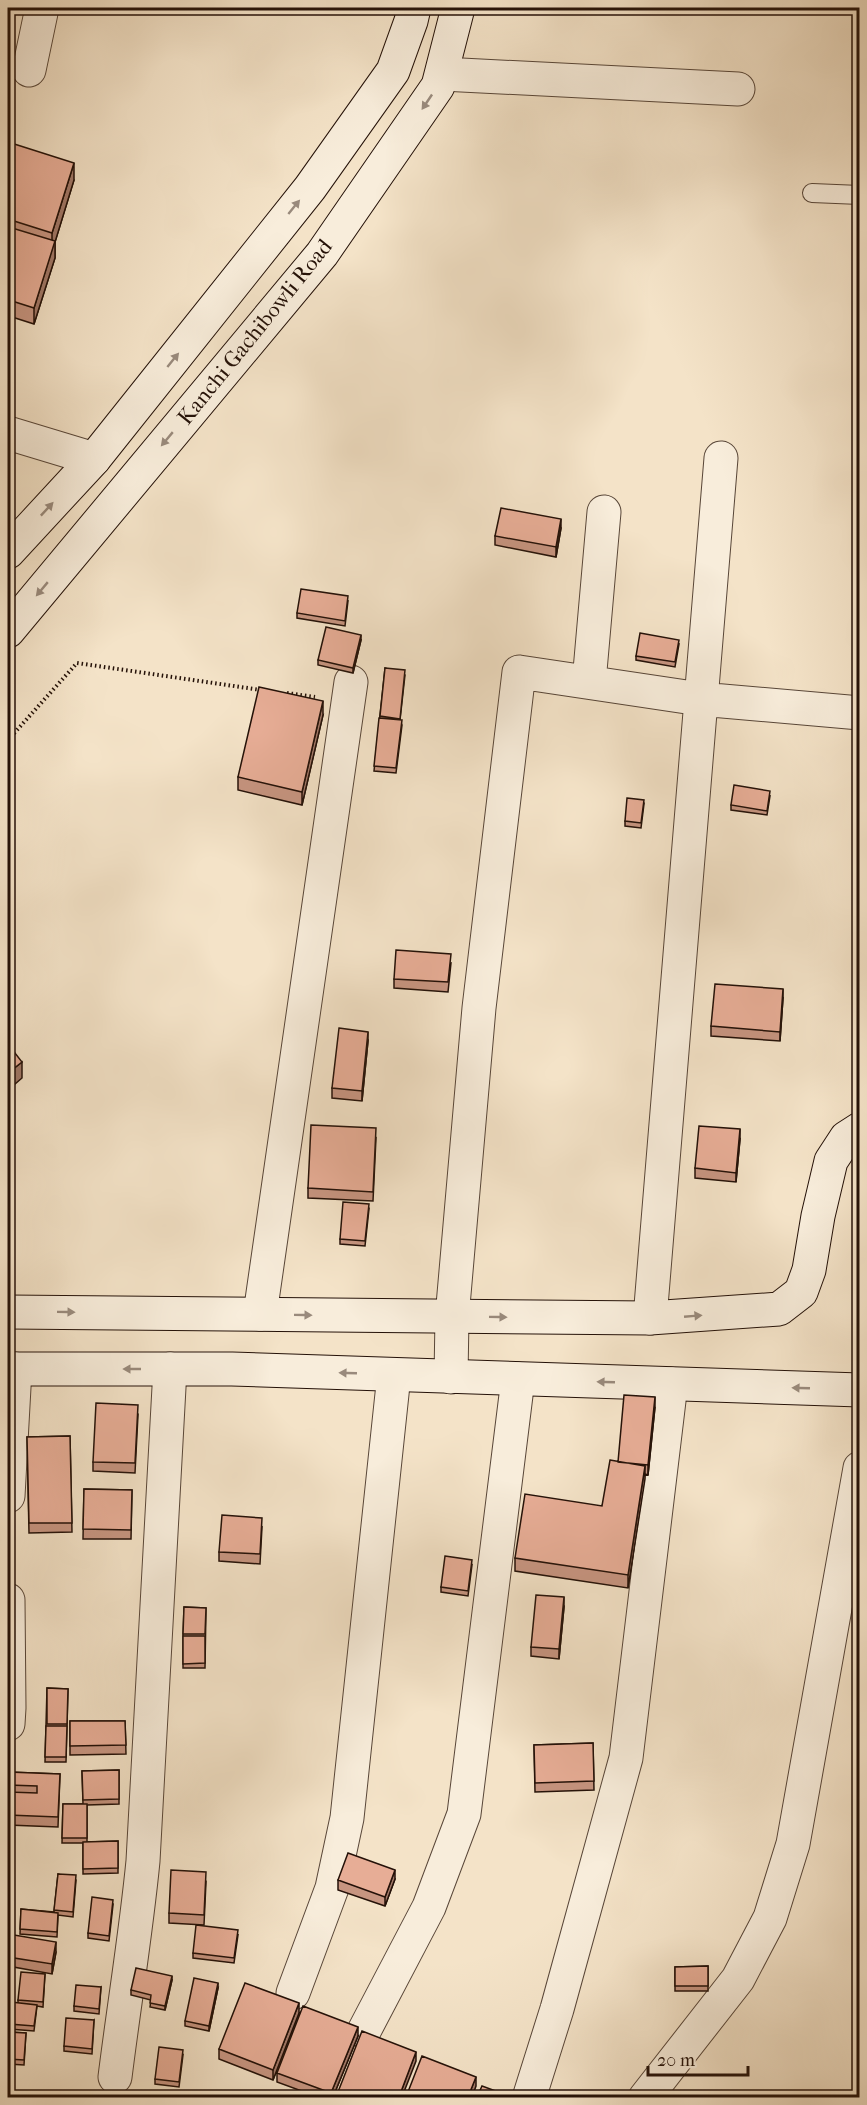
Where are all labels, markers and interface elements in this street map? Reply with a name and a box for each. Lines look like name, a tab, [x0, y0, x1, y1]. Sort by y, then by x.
one-way arrow	[422, 94, 433, 110]
one-way arrow	[288, 200, 300, 215]
street label: Kanchi Gachibowli Road	[172, 233, 338, 430]
one-way arrow	[166, 352, 179, 368]
one-way arrow	[161, 431, 174, 447]
one-way arrow	[40, 502, 53, 517]
one-way arrow	[36, 581, 49, 597]
one-way arrow	[56, 1307, 75, 1317]
one-way arrow	[293, 1310, 312, 1320]
one-way arrow	[683, 1311, 702, 1321]
one-way arrow	[488, 1312, 507, 1322]
one-way arrow	[123, 1364, 142, 1374]
one-way arrow	[339, 1369, 358, 1378]
one-way arrow	[597, 1377, 616, 1386]
one-way arrow	[792, 1383, 811, 1393]
scale bar	[648, 2039, 748, 2077]
text: 20 m	[657, 2050, 695, 2071]

